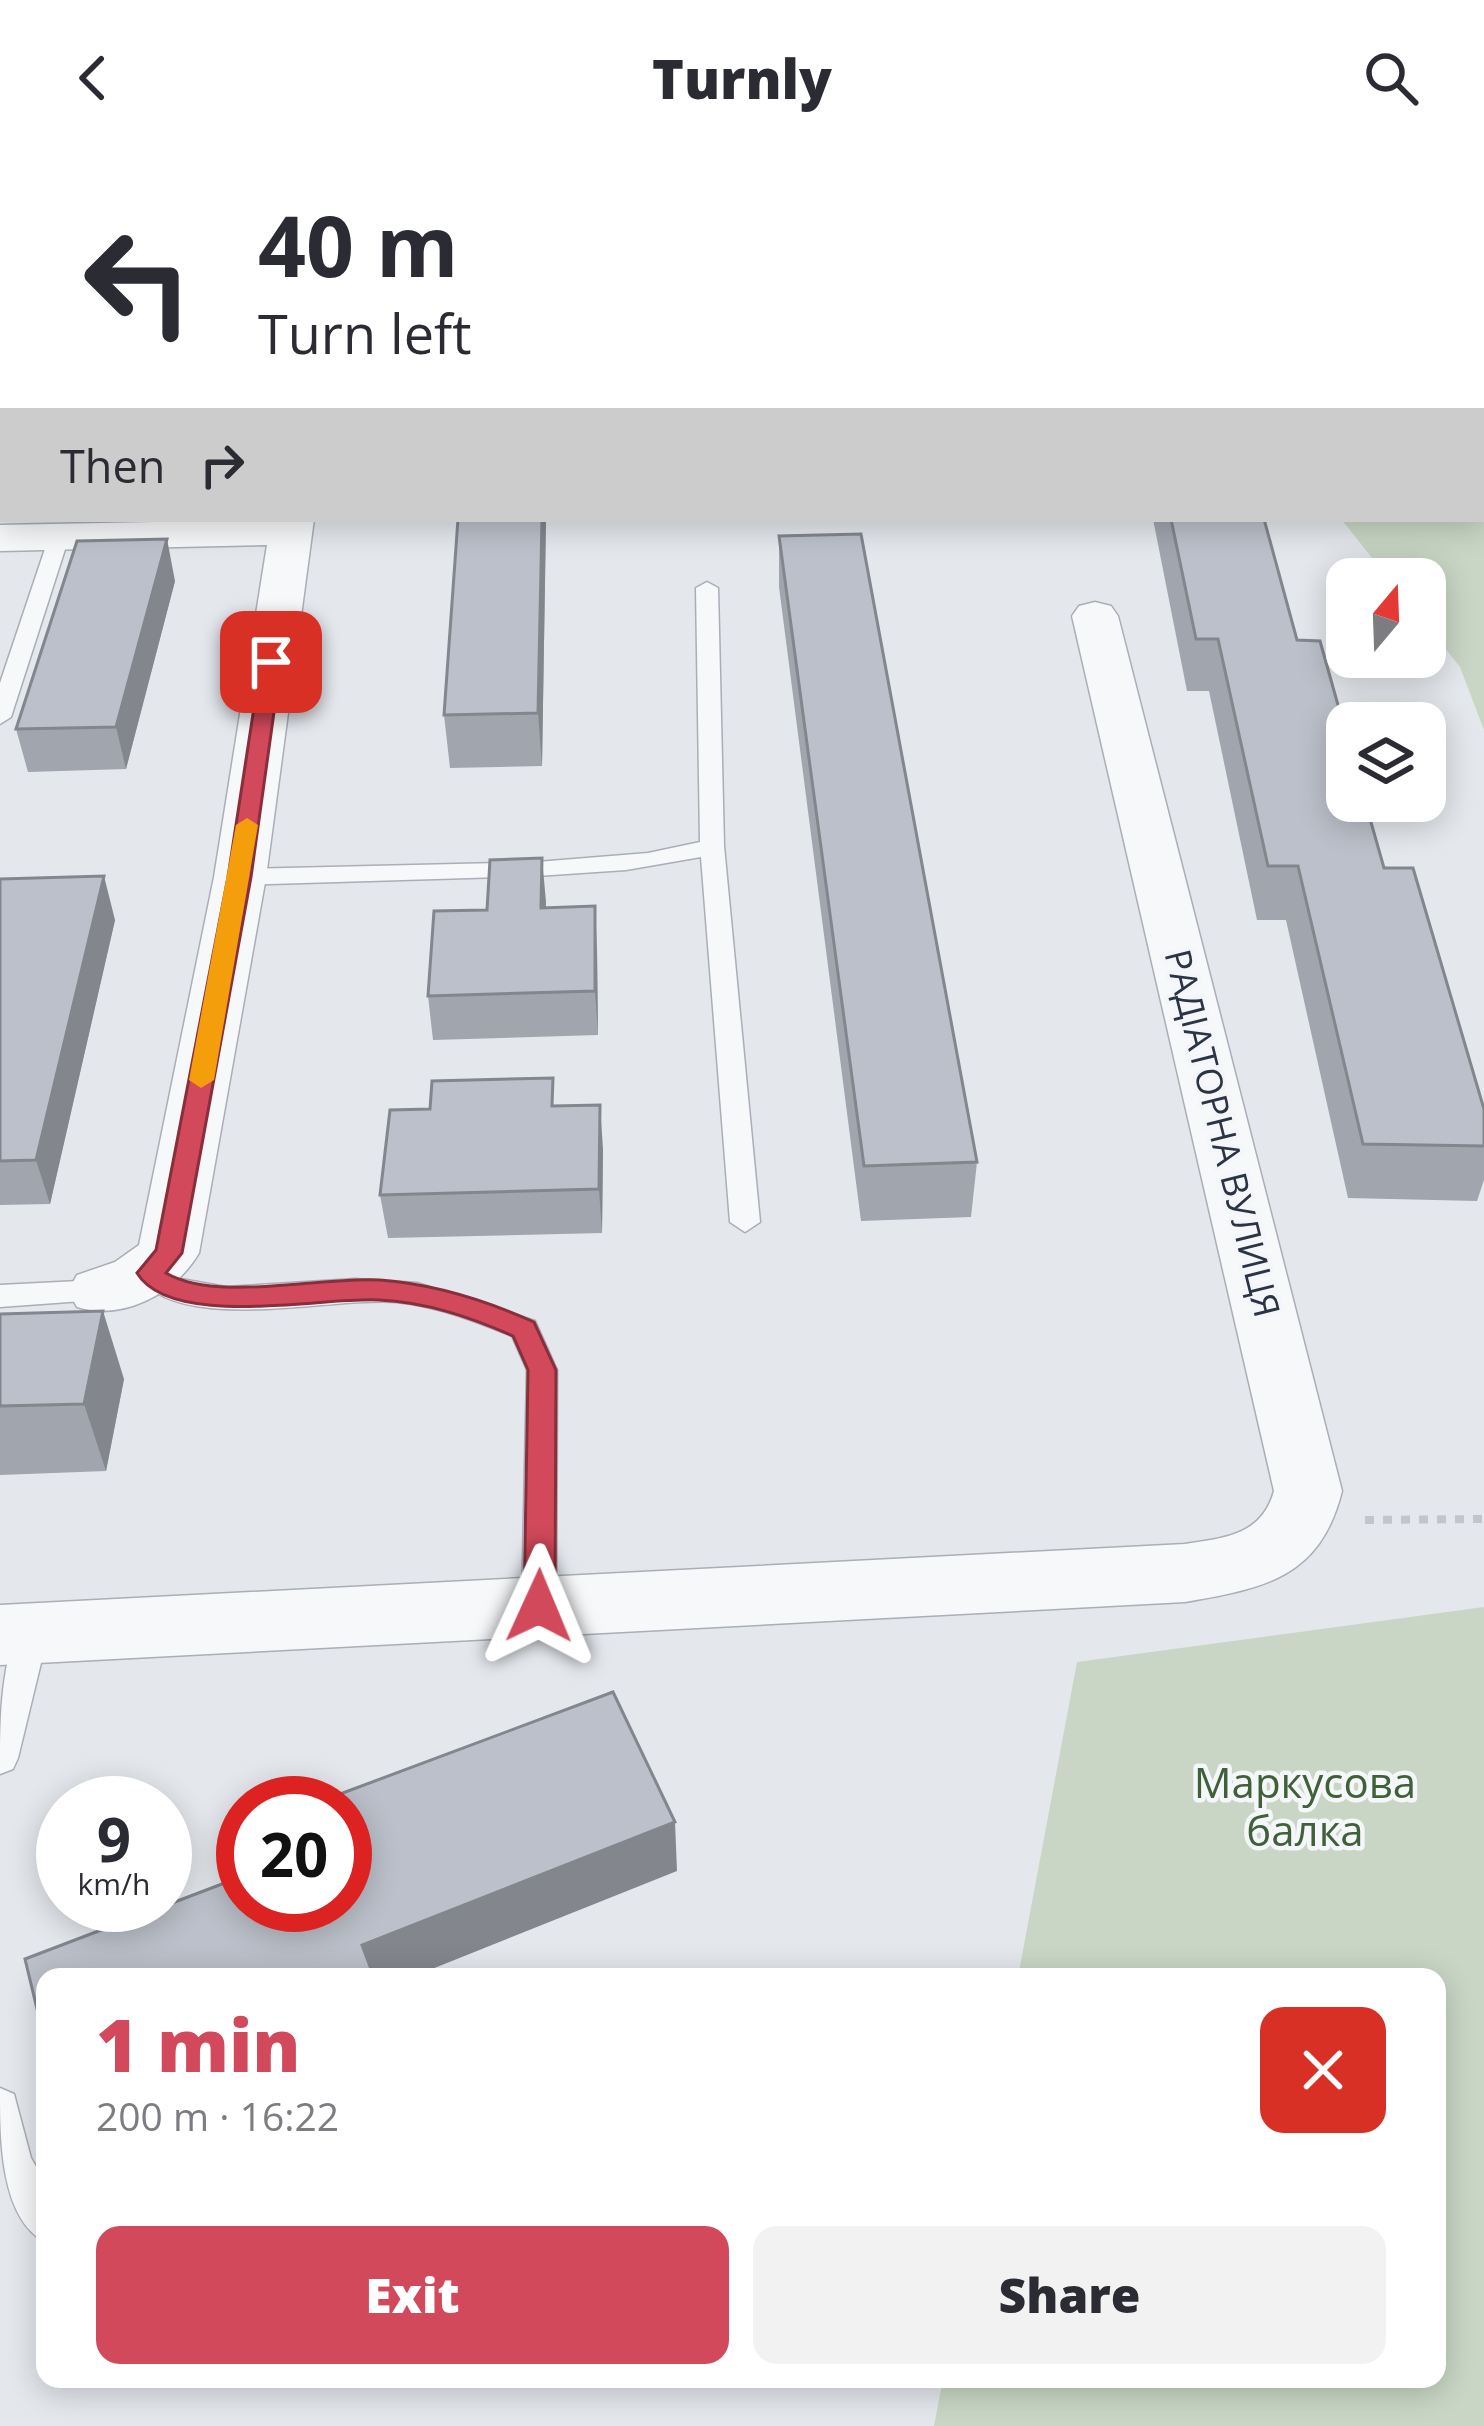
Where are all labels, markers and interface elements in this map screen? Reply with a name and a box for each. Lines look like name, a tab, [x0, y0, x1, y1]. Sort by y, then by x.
text: Turnly	[652, 41, 832, 115]
icon: back	[60, 45, 126, 111]
icon: search	[1358, 45, 1424, 111]
text: 40 m	[258, 187, 458, 302]
icon: left	[60, 204, 216, 360]
text: Turn left	[258, 296, 471, 370]
icon: right	[189, 432, 255, 498]
text: Then	[60, 435, 165, 496]
north arrow	[1326, 558, 1446, 678]
map controls	[1326, 558, 1446, 822]
pin	[220, 611, 322, 713]
icon: arrive	[238, 629, 304, 695]
button: layers	[1326, 702, 1446, 822]
street label: РАДІАТОРНА ВУЛИЦЯ	[1154, 944, 1292, 1322]
position arrow	[476, 1543, 602, 1669]
park label: Маркусова балка	[1194, 1753, 1416, 1858]
speed limit sign: 20	[216, 1776, 372, 1932]
text: 9	[97, 1798, 131, 1880]
text: km/h	[78, 1863, 150, 1904]
text: 1 min	[96, 1995, 301, 2093]
button: close	[1260, 2007, 1386, 2133]
text: 200 m · 16:22	[96, 2089, 339, 2142]
button: Exit	[96, 2226, 729, 2364]
button: Share	[753, 2226, 1386, 2364]

